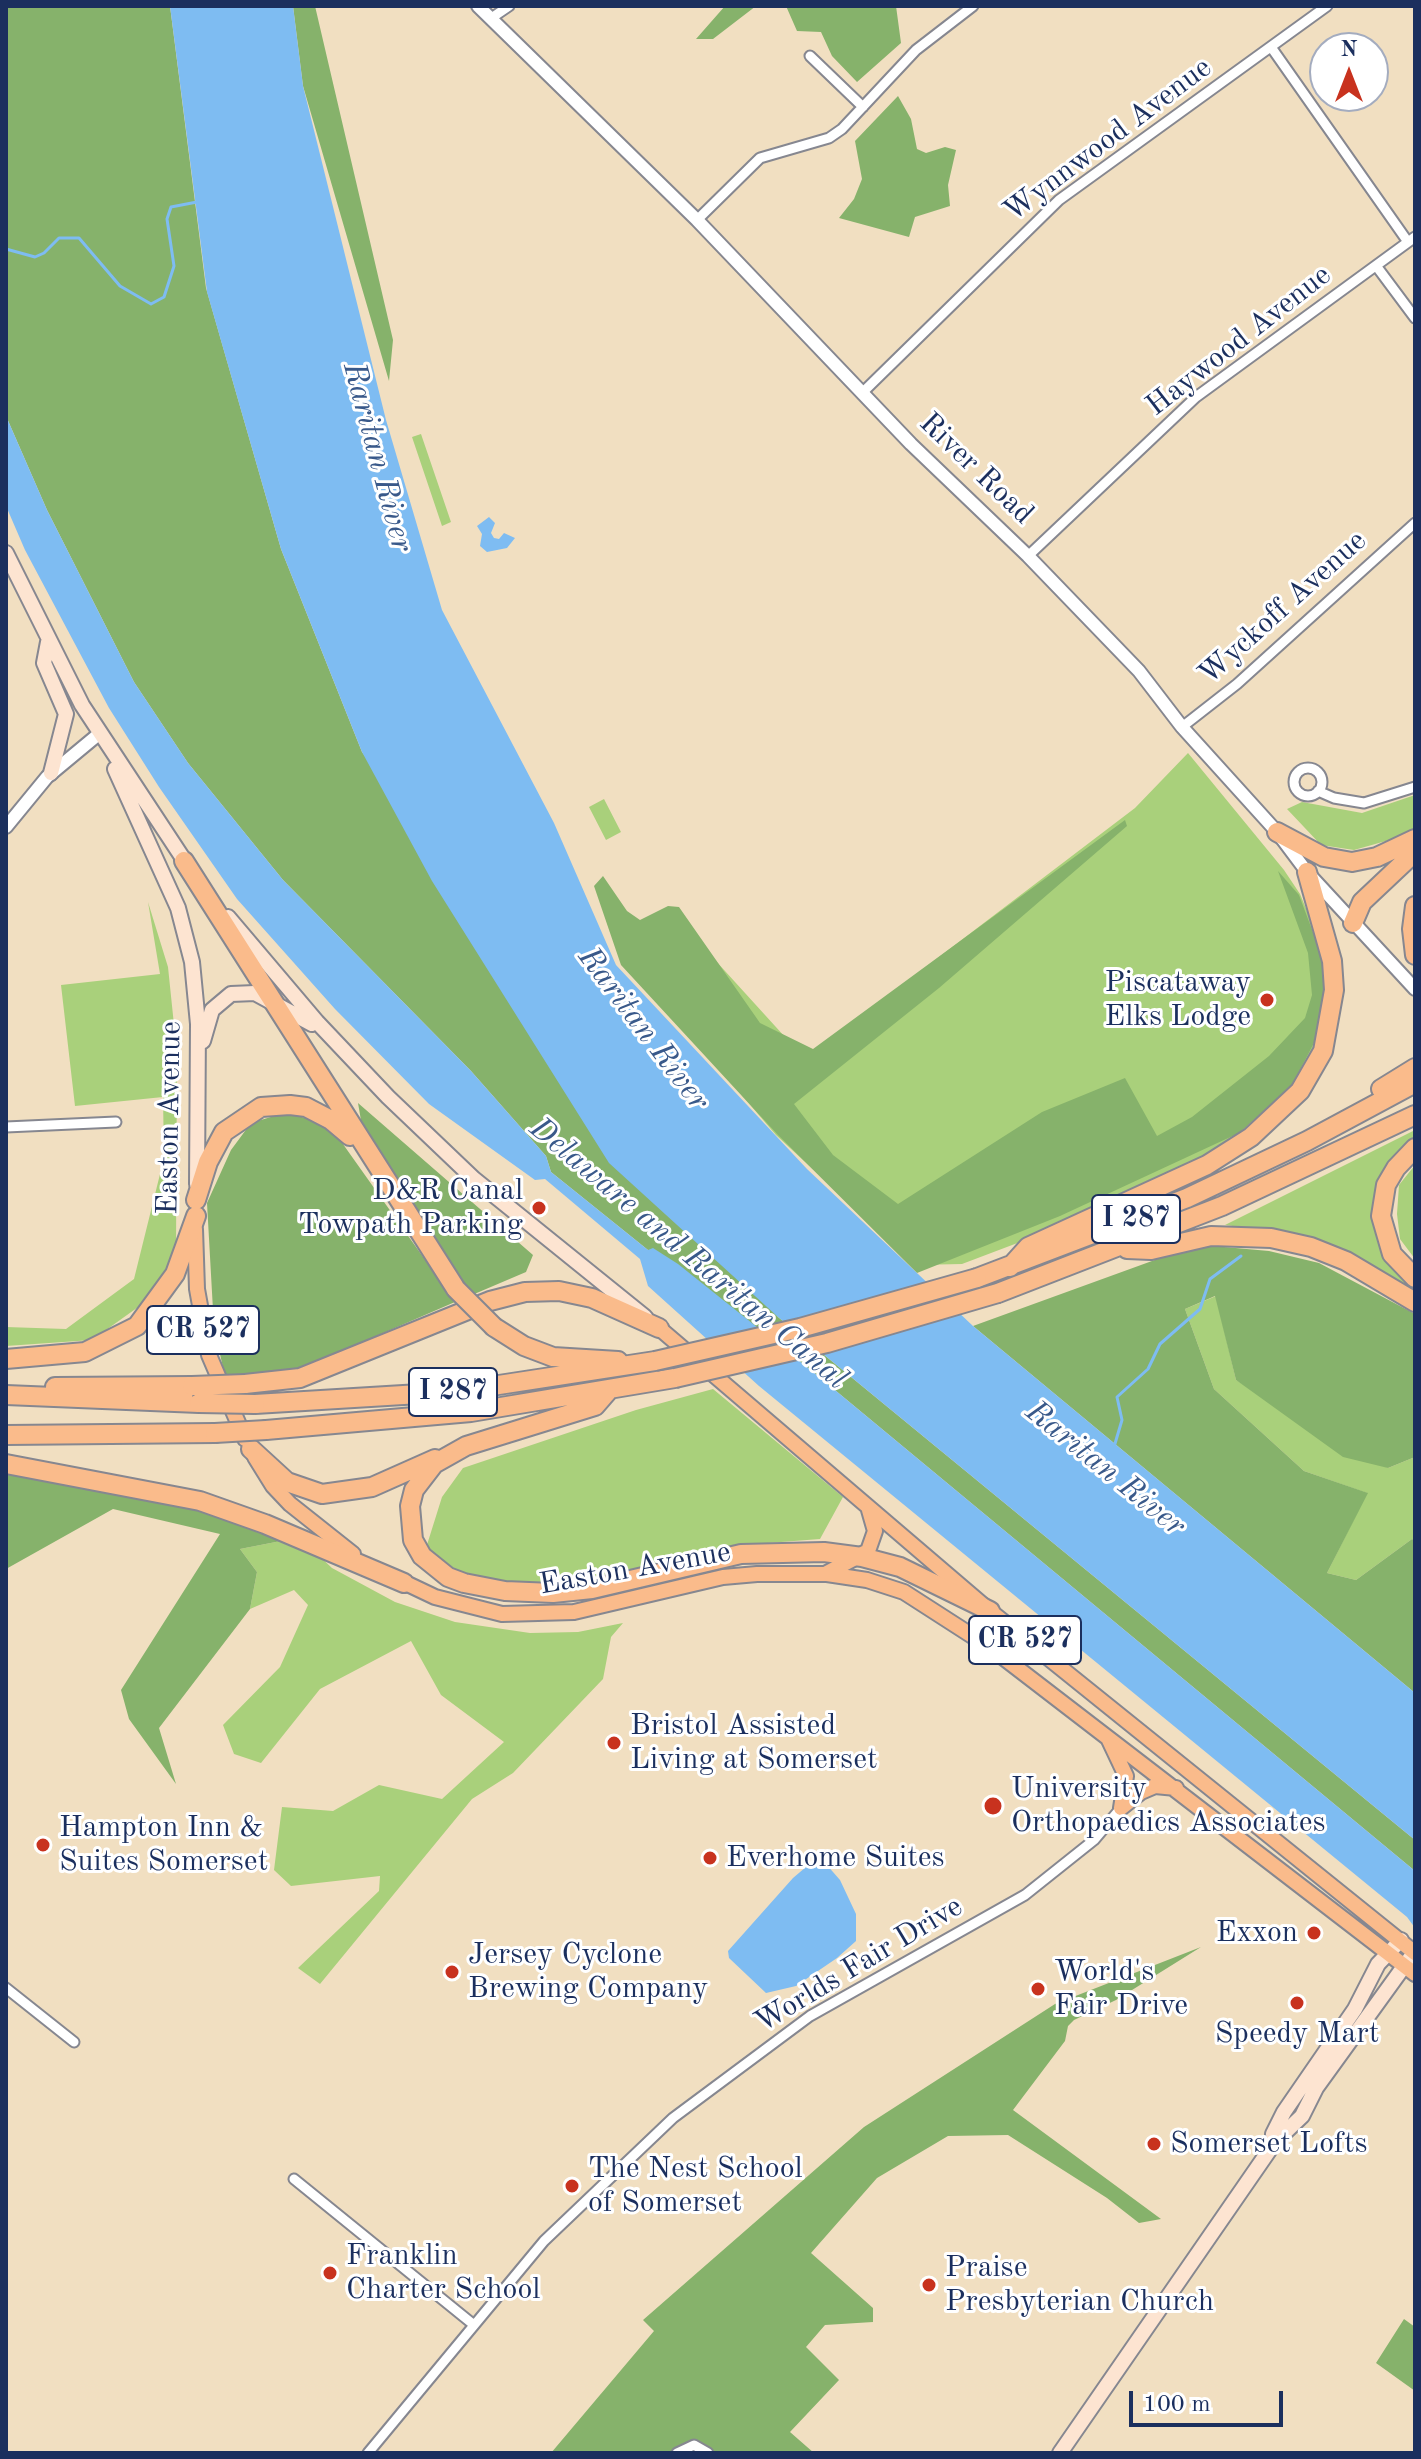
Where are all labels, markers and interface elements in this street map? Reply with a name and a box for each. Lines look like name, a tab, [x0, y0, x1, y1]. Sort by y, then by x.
north arrow	[1309, 32, 1389, 112]
text: N	[1341, 39, 1357, 61]
street label: Wynnwood Avenue	[997, 50, 1219, 230]
street label: Haywood Avenue	[1139, 258, 1339, 424]
water label: Raritan River	[333, 358, 421, 556]
street label: River Road	[911, 406, 1041, 532]
street label: Wyckoff Avenue	[1192, 523, 1374, 693]
water label: Raritan River	[569, 940, 717, 1118]
place label: Piscataway Elks Lodge	[1104, 965, 1251, 1036]
marker: Piscataway Elks Lodge	[1258, 991, 1276, 1009]
street label: Easton Avenue	[150, 1021, 190, 1215]
water label: Delaware and Raritan Canal	[521, 1110, 855, 1398]
place label: D&R Canal Towpath Parking	[298, 1173, 523, 1244]
road number: I 287	[1092, 1195, 1180, 1243]
marker: D&R Canal Towpath Parking	[530, 1199, 548, 1217]
road number: CR 527	[147, 1306, 259, 1354]
road number: I 287	[409, 1368, 497, 1416]
water label: Raritan River	[1017, 1393, 1193, 1545]
street label: Easton Avenue	[536, 1534, 734, 1604]
road number: CR 527	[969, 1616, 1081, 1664]
place label: Bristol Assisted Living at Somerset	[630, 1708, 877, 1778]
marker: Bristol Assisted Living at Somerset	[605, 1734, 623, 1752]
place label: University Orthopaedics Associates	[1011, 1771, 1326, 1842]
marker: University Orthopaedics Associates	[982, 1795, 1004, 1817]
place label: Hampton Inn & Suites Somerset	[59, 1810, 268, 1880]
marker: Hampton Inn & Suites Somerset	[34, 1836, 52, 1854]
place label: Everhome Suites	[726, 1840, 945, 1876]
marker: Everhome Suites	[701, 1849, 719, 1867]
street label: Worlds Fair Drive	[749, 1889, 969, 2041]
place label: Exxon	[1216, 1915, 1298, 1951]
marker: Exxon	[1305, 1924, 1323, 1942]
place label: Jersey Cyclone Brewing Company	[468, 1937, 708, 2008]
place label: World's Fair Drive	[1054, 1954, 1188, 2024]
marker: Jersey Cyclone Brewing Company	[443, 1963, 461, 1981]
marker: World's Fair Drive	[1029, 1980, 1047, 1998]
marker: Speedy Mart	[1288, 1994, 1306, 2012]
place label: Speedy Mart	[1215, 2016, 1379, 2052]
place label: Somerset Lofts	[1170, 2126, 1368, 2162]
marker: Somerset Lofts	[1145, 2135, 1163, 2153]
place label: The Nest School of Somerset	[588, 2151, 803, 2222]
marker: The Nest School of Somerset	[563, 2177, 581, 2195]
place label: Franklin Charter School	[346, 2238, 540, 2308]
place label: Praise Presbyterian Church	[945, 2250, 1214, 2320]
marker: Franklin Charter School	[321, 2264, 339, 2282]
marker: Praise Presbyterian Church	[920, 2276, 938, 2294]
scale bar	[1133, 2375, 1287, 2425]
text: 100 m	[1143, 2393, 1211, 2417]

